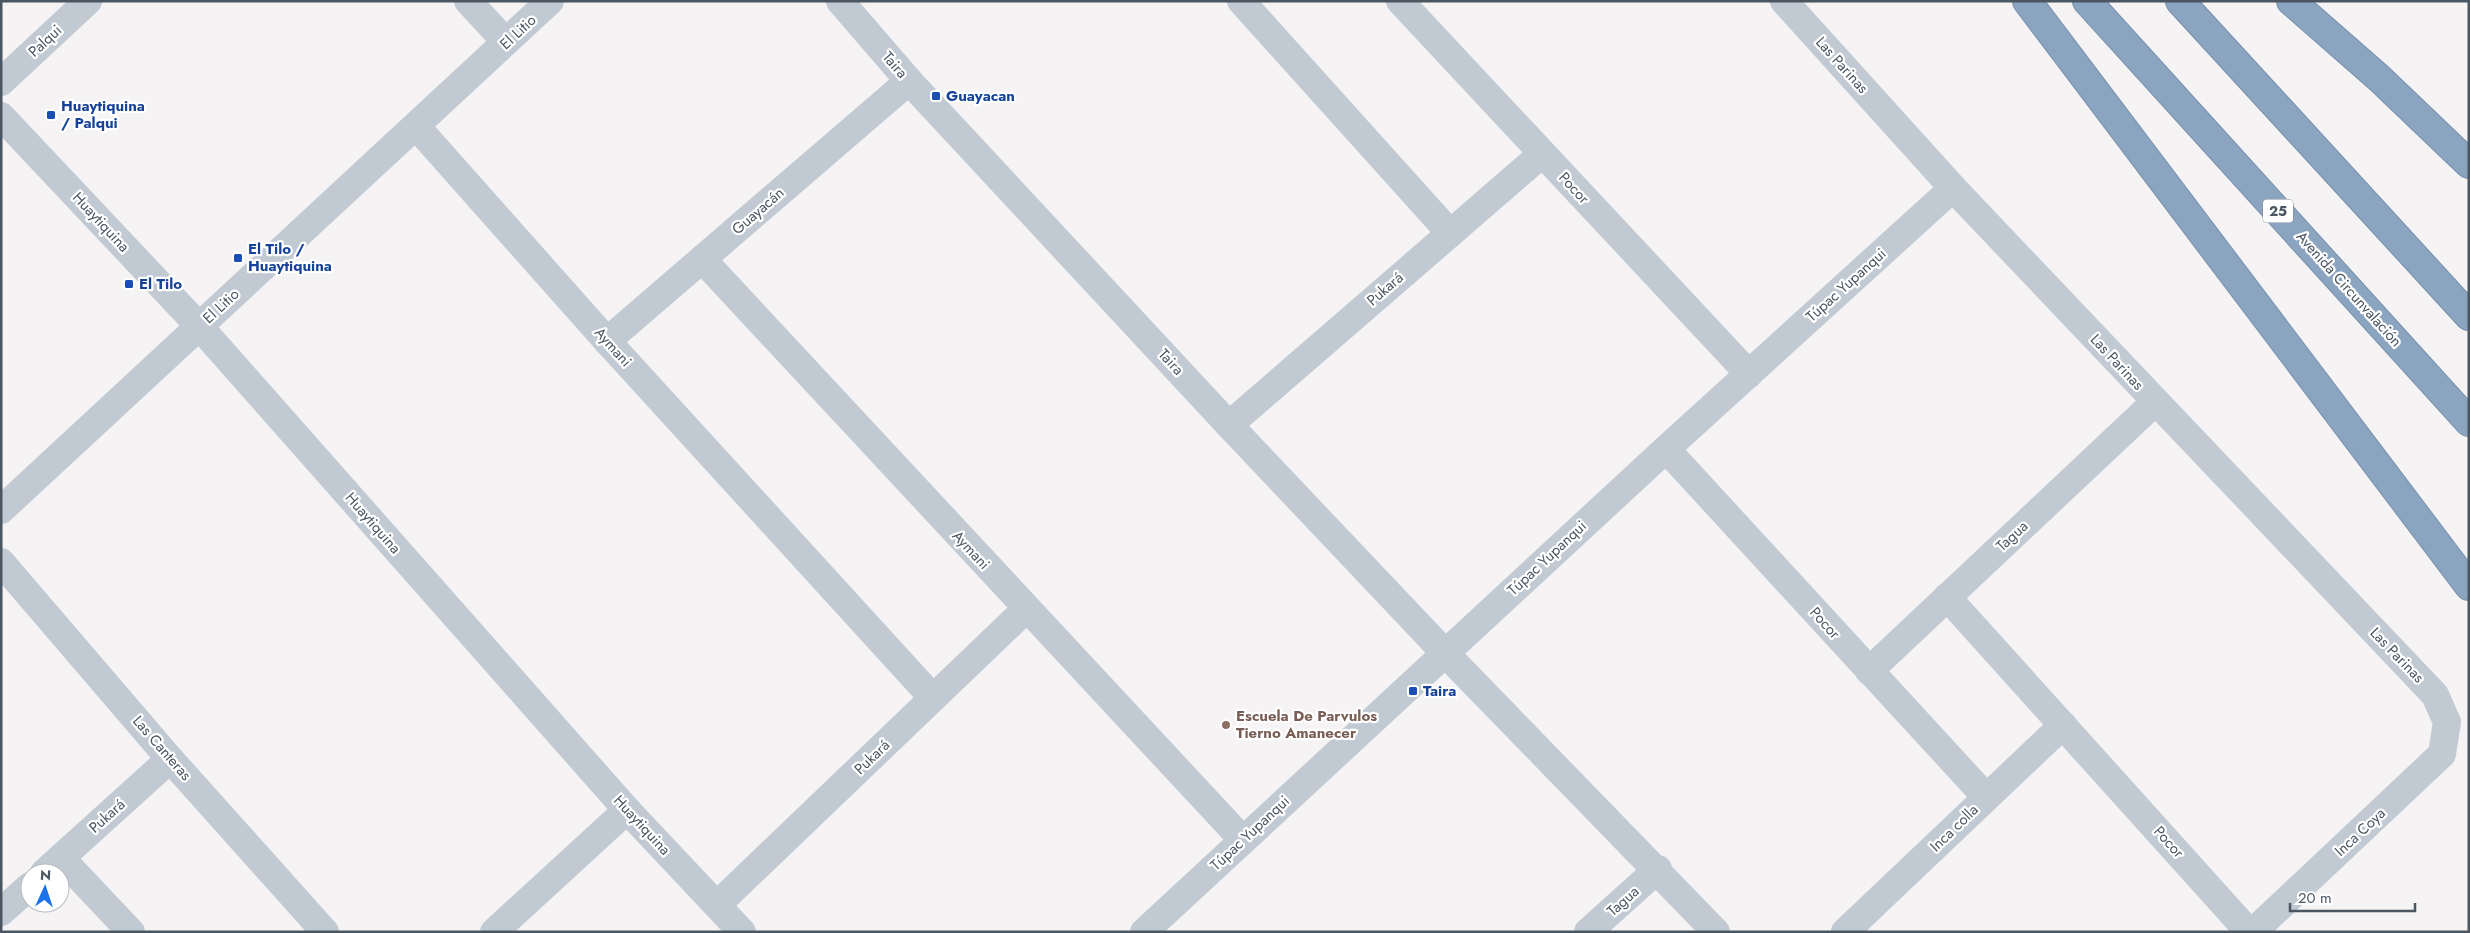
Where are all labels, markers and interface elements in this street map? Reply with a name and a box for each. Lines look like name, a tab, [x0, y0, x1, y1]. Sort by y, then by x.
street label: El Litio	[495, 9, 541, 55]
street label: Palqui	[23, 20, 67, 62]
street label: Las Parinas	[1811, 32, 1873, 98]
street label: Taira	[877, 47, 913, 83]
place label: Guayacan	[946, 85, 1015, 107]
marker: Guayacan	[930, 90, 942, 102]
place label: Huaytiquina / Palqui	[61, 95, 145, 134]
marker: Huaytiquina / Palqui	[45, 109, 57, 121]
street label: Pocor	[1554, 167, 1595, 209]
street label: Guayacán	[727, 182, 789, 240]
street label: Huaytiquina	[67, 187, 135, 257]
road number: 25	[2263, 200, 2293, 222]
street label: Avenida Circunvalación	[2291, 226, 2407, 352]
place label: El Tilo / Huaytiquina	[248, 238, 332, 277]
street label: Túpac Yupanqui	[1801, 243, 1891, 327]
marker: El Tilo / Huaytiquina	[232, 252, 244, 264]
street label: Pukará	[1362, 267, 1408, 311]
place label: El Tilo	[139, 273, 182, 295]
marker: El Tilo	[123, 278, 135, 290]
street label: El Litio	[198, 283, 244, 329]
street label: Aymani	[589, 322, 637, 372]
street label: Las Parinas	[2085, 329, 2149, 395]
street label: Taira	[1153, 344, 1189, 380]
street label: Huaytiquina	[340, 487, 406, 559]
street label: Túpac Yupanqui	[1502, 515, 1592, 601]
street label: Tagua	[1991, 516, 2033, 556]
street label: Aymani	[947, 526, 995, 574]
street label: Pocor	[1805, 602, 1846, 645]
street label: Las Parinas	[2365, 622, 2429, 688]
place label: Taira	[1423, 680, 1456, 702]
marker: Taira	[1407, 685, 1419, 697]
place label: Escuela De Parvulos Tierno Amanecer	[1236, 705, 1377, 744]
street label: Las Canteras	[128, 711, 196, 785]
marker: Escuela De Parvulos Tierno Amanecer	[1220, 719, 1232, 731]
street label: Pukará	[849, 734, 895, 780]
street label: Huaytiquina	[608, 790, 676, 860]
street label: Túpac Yupanqui	[1205, 790, 1295, 876]
street label: Pukará	[84, 794, 130, 838]
street label: Inca colla	[1925, 799, 1983, 857]
street label: Inca Coya	[2330, 803, 2390, 861]
street label: Pocor	[2149, 821, 2190, 864]
north arrow	[20, 863, 70, 913]
text: N	[40, 865, 52, 885]
scale bar	[2290, 880, 2415, 912]
street label: Tagua	[1602, 881, 1644, 921]
text: 20 m	[2298, 887, 2332, 909]

